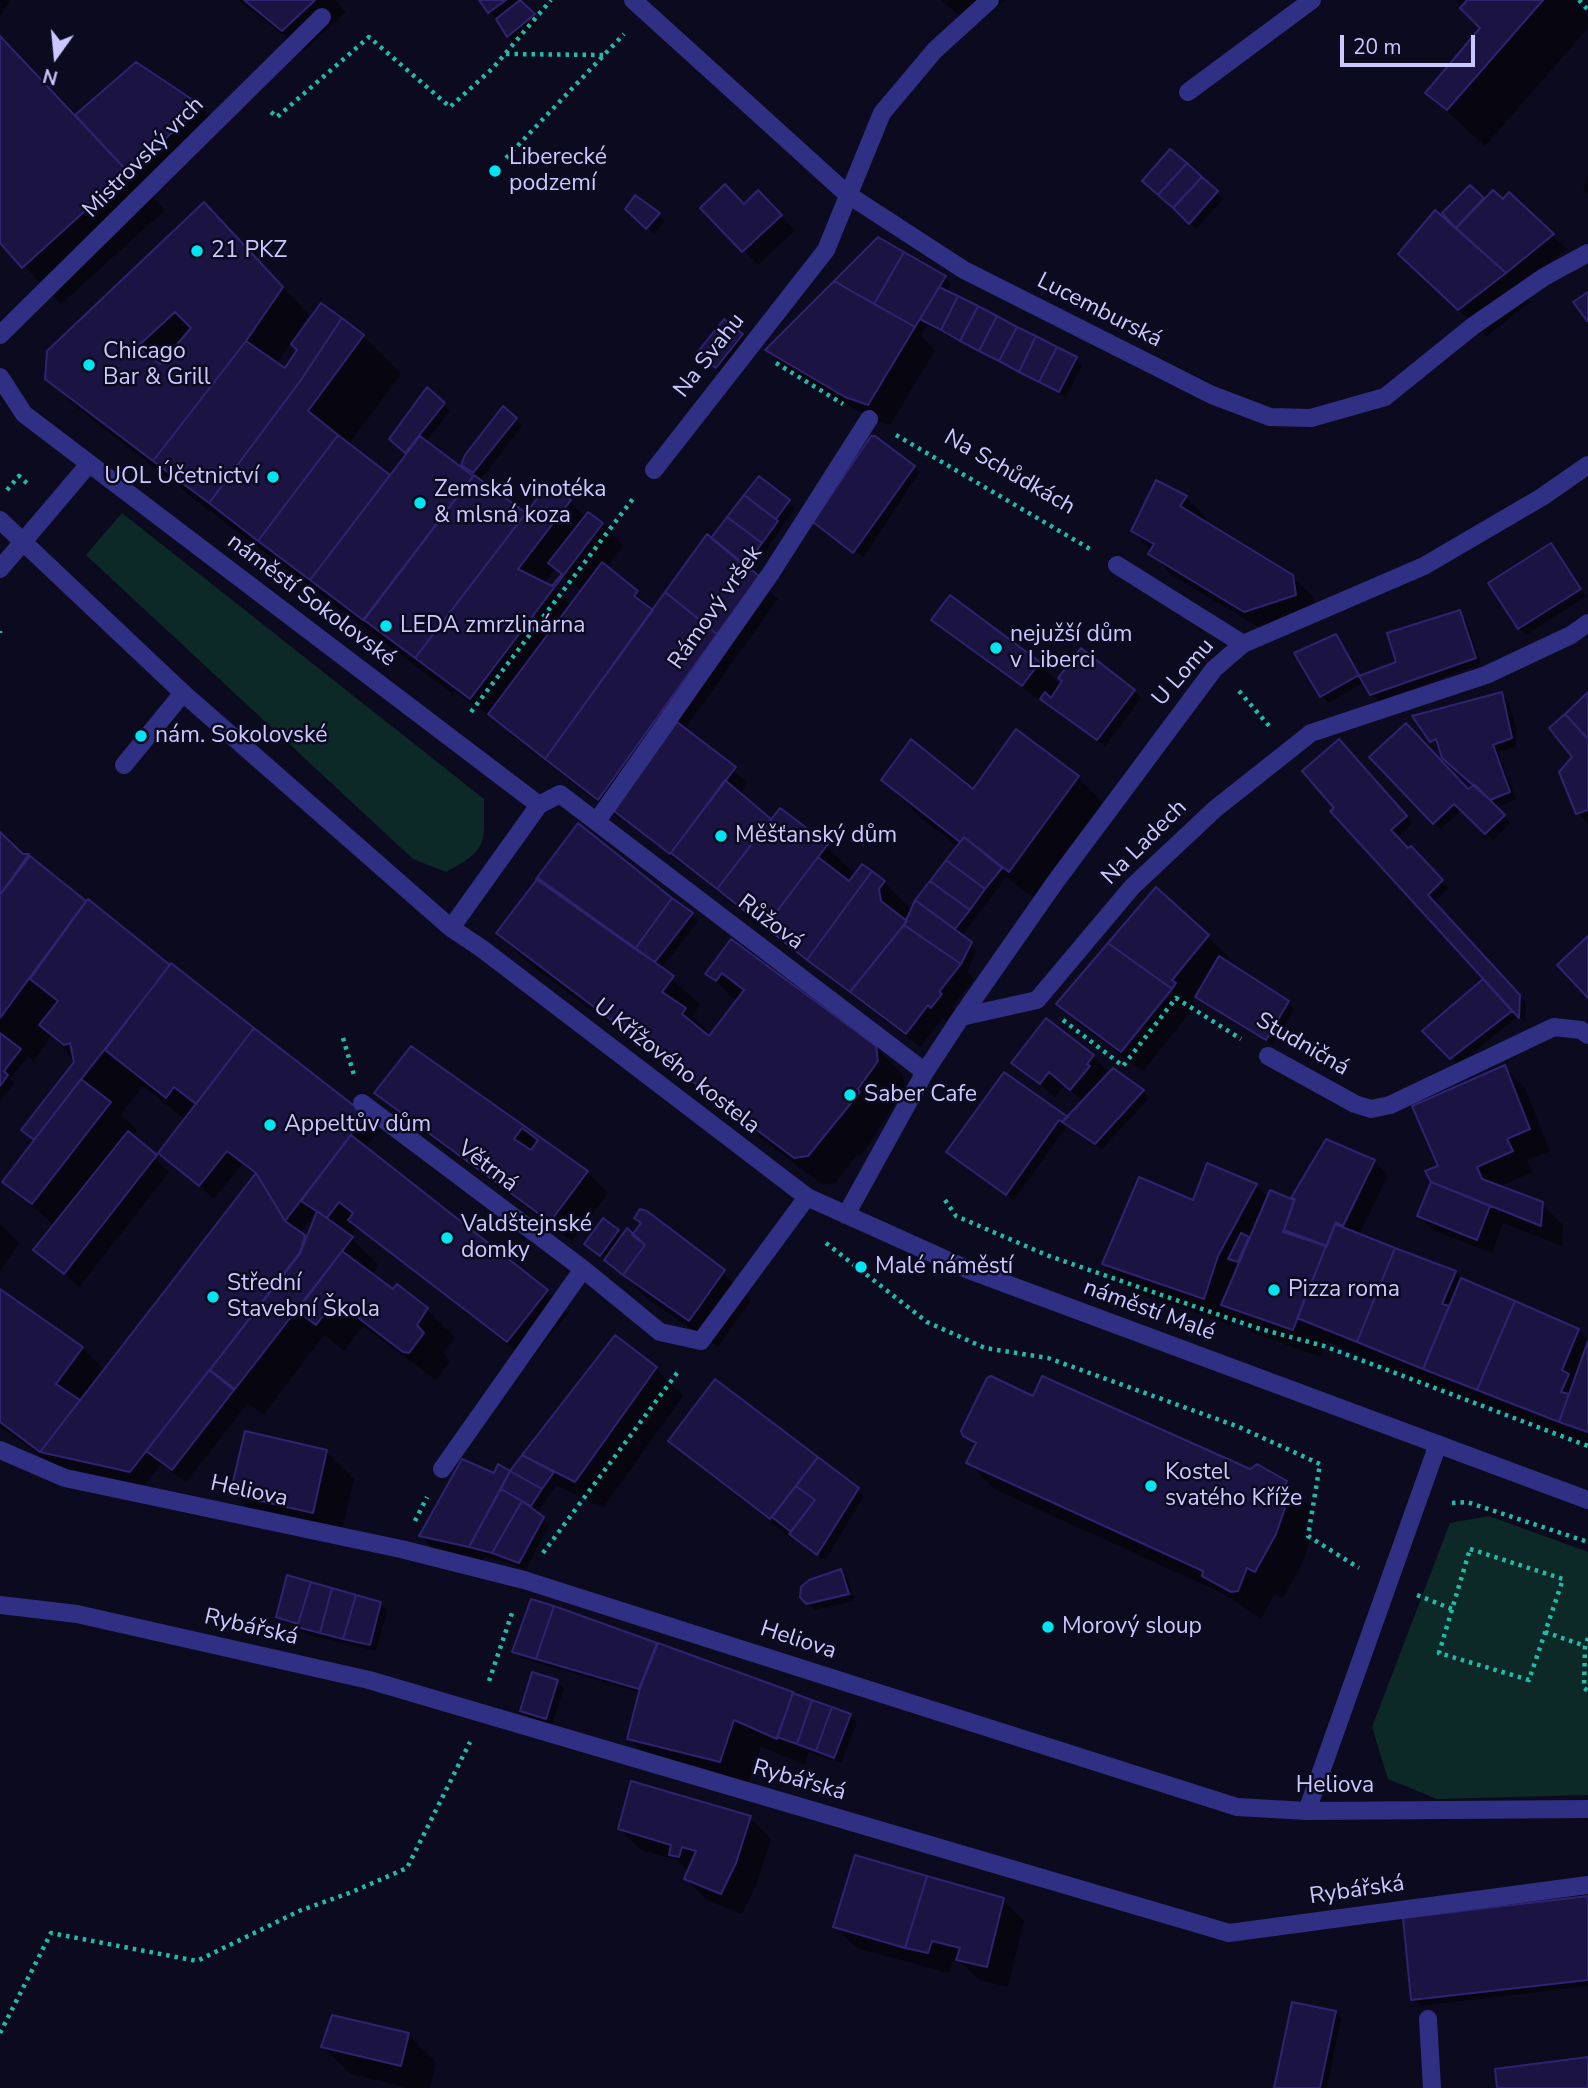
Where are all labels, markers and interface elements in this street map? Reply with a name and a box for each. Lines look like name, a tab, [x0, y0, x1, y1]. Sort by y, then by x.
north arrow	[21, 21, 91, 91]
scale bar	[1343, 21, 1478, 65]
text: 20 m	[1353, 33, 1402, 61]
text: N	[40, 62, 61, 91]
street label: Mistrovský vrch	[78, 92, 210, 224]
place label: Liberecké podzemí	[509, 144, 607, 198]
marker: Liberecké podzemí	[487, 163, 503, 179]
place label: 21 PKZ	[211, 237, 287, 265]
marker: 21 PKZ	[189, 243, 205, 259]
street label: Lucemburská	[1032, 268, 1166, 354]
street label: Na Svahu	[669, 309, 751, 403]
place label: Chicago Bar & Grill	[103, 338, 211, 392]
marker: Chicago Bar & Grill	[81, 357, 97, 373]
street label: Na Schůdkách	[939, 424, 1079, 522]
place label: UOL Účetnictví	[104, 463, 259, 491]
marker: UOL Účetnictví	[265, 469, 281, 485]
place label: Zemská vinotéka & mlsná koza	[434, 476, 606, 530]
marker: Zemská vinotéka & mlsná koza	[412, 495, 428, 511]
street label: náměstí Sokolovské	[221, 529, 401, 673]
street label: Rámový vršek	[663, 541, 769, 675]
place label: LEDA zmrzlinárna	[400, 612, 586, 640]
marker: LEDA zmrzlinárna	[378, 618, 394, 634]
place label: nejužší dům v Liberci	[1010, 621, 1132, 675]
street label: U Lomu	[1147, 634, 1221, 712]
marker: nejužší dům v Liberci	[988, 640, 1004, 656]
place label: nám. Sokolovské	[155, 722, 327, 750]
marker: nám. Sokolovské	[133, 728, 149, 744]
street label: Na Ladech	[1097, 795, 1193, 891]
place label: Měšťanský dům	[735, 822, 897, 850]
marker: Měšťanský dům	[713, 828, 729, 844]
street label: Růžová	[732, 889, 808, 957]
street label: U Křížového kostela	[587, 994, 765, 1140]
street label: Studničná	[1251, 1007, 1353, 1083]
place label: Saber Cafe	[864, 1081, 977, 1109]
marker: Saber Cafe	[842, 1087, 858, 1103]
place label: Appeltův dům	[284, 1111, 431, 1139]
marker: Appeltův dům	[262, 1117, 278, 1133]
street label: Větrná	[451, 1135, 523, 1199]
place label: Valdštejnské domky	[461, 1211, 592, 1265]
marker: Valdštejnské domky	[439, 1230, 455, 1246]
place label: Malé náměstí	[875, 1253, 1013, 1281]
marker: Malé náměstí	[853, 1259, 869, 1275]
place label: Střední Stavební Škola	[227, 1270, 380, 1324]
street label: náměstí Malé	[1079, 1274, 1219, 1348]
place label: Pizza roma	[1288, 1276, 1400, 1304]
marker: Pizza roma	[1266, 1282, 1282, 1298]
marker: Střední Stavební Škola	[205, 1289, 221, 1305]
place label: Kostel svatého Kříže	[1165, 1459, 1302, 1513]
street label: Heliova	[208, 1470, 290, 1514]
marker: Kostel svatého Kříže	[1143, 1478, 1159, 1494]
street label: Rybářská	[201, 1604, 301, 1652]
place label: Morový sloup	[1062, 1613, 1202, 1641]
street label: Heliova	[756, 1616, 840, 1666]
marker: Morový sloup	[1040, 1619, 1056, 1635]
street label: Rybářská	[749, 1755, 849, 1807]
street label: Heliova	[1296, 1772, 1374, 1800]
street label: Rybářská	[1308, 1871, 1406, 1911]

